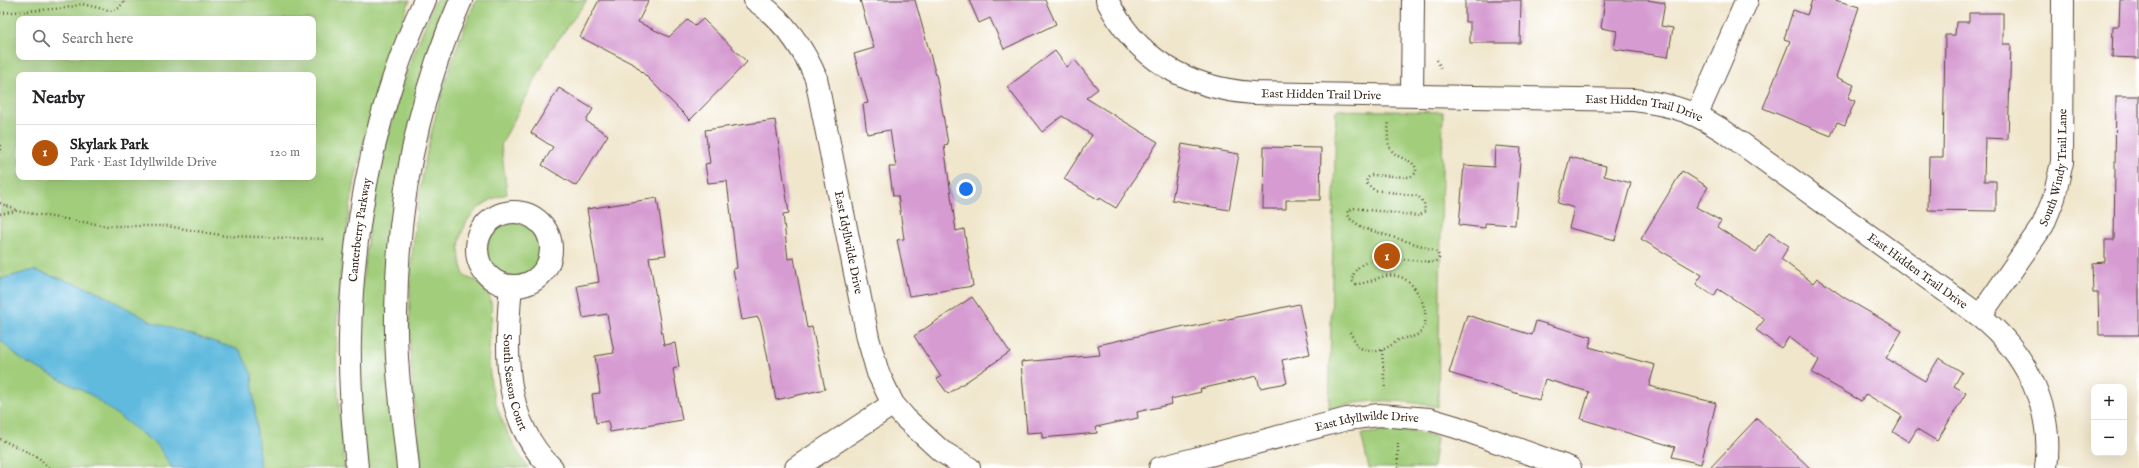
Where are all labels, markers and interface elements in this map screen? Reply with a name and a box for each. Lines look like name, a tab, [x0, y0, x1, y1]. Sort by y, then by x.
search box	[16, 16, 316, 60]
icon: search	[30, 27, 52, 49]
text: Search here	[62, 29, 133, 48]
street label: East Hidden Trail Drive	[1261, 86, 1382, 103]
text: Nearby	[32, 88, 85, 109]
street label: East Hidden Trail Drive	[1585, 92, 1706, 126]
street label: South Windy Trail Lane	[2036, 108, 2070, 229]
text: Skylark Park	[70, 135, 149, 154]
text: 1	[43, 144, 47, 161]
text: 120 m	[270, 144, 300, 161]
text: Park · East Idyllwilde Drive	[70, 154, 217, 171]
street label: Canterberry Parkway	[346, 176, 375, 283]
your location	[956, 179, 976, 199]
street label: East Idyllwilde Drive	[831, 190, 866, 296]
street label: East Hidden Trail Drive	[1864, 230, 1971, 313]
pin: 1	[1374, 241, 1400, 271]
street label: South Season Court	[500, 334, 531, 433]
map controls	[2091, 384, 2127, 456]
button: +	[2091, 384, 2127, 420]
street label: East Idyllwilde Drive	[1314, 408, 1420, 435]
button: −	[2091, 420, 2127, 456]

